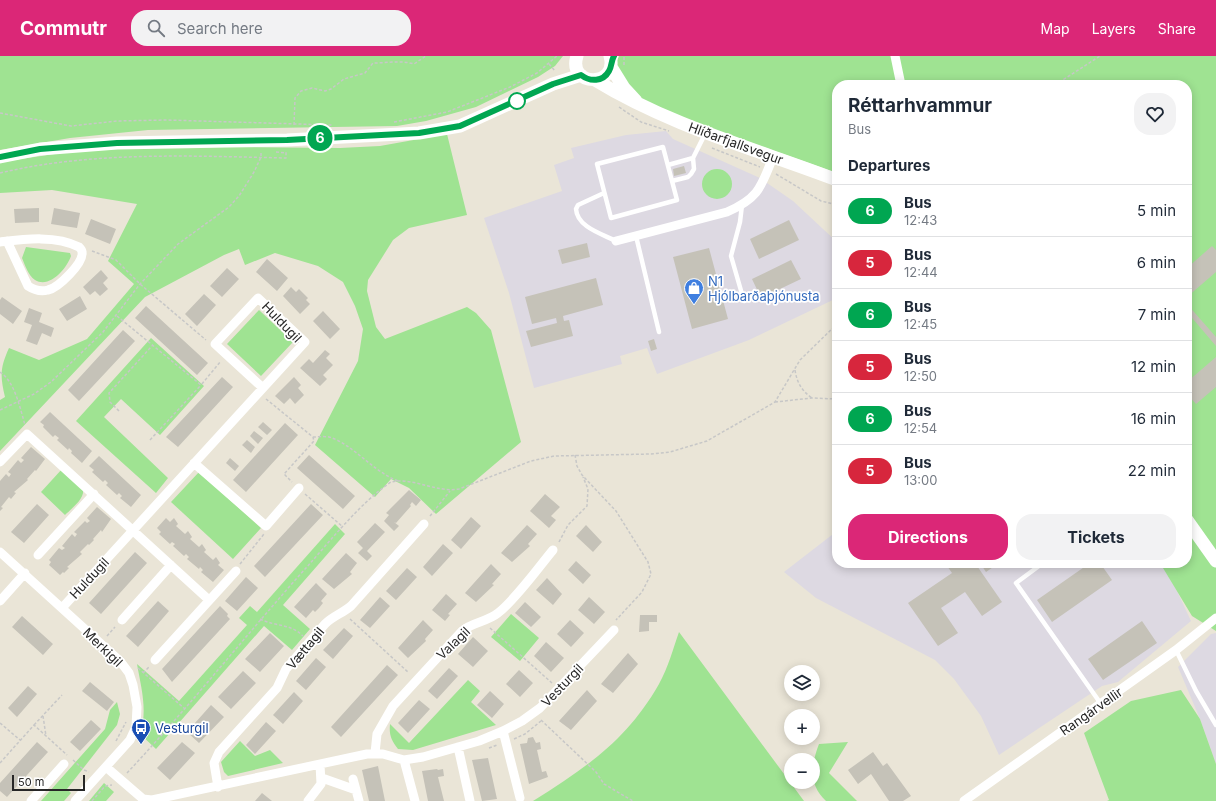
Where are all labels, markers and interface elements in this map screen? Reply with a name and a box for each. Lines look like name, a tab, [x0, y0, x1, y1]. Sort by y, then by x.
search box	[131, 10, 411, 46]
text: Commutr	[20, 17, 107, 40]
icon: search	[145, 17, 167, 39]
text: Search here	[177, 19, 263, 38]
text: Map	[1041, 20, 1070, 37]
text: Layers	[1092, 20, 1136, 37]
text: Share	[1158, 20, 1196, 37]
unlabelled marker	[508, 92, 526, 110]
button: heart	[1134, 93, 1176, 135]
text: Réttarhvammur	[848, 94, 992, 117]
street label: Hlíðarfjallsvegur	[686, 118, 786, 168]
text: Bus	[848, 121, 871, 137]
line badge: 6	[307, 125, 333, 151]
text: 6	[315, 129, 325, 146]
text: Departures	[848, 156, 930, 175]
text: Bus	[904, 193, 932, 212]
text: 5 min	[1137, 201, 1176, 220]
text: 6	[865, 202, 875, 219]
text: 12:43	[904, 212, 937, 228]
text: Bus	[904, 245, 932, 264]
text: 6 min	[1137, 253, 1176, 272]
text: 5	[866, 254, 874, 271]
text: 12:44	[904, 264, 938, 280]
place label: N1 Hjólbarðaþjónusta	[708, 273, 820, 304]
shop icon: N1 Hjólbarðaþjónusta	[683, 277, 705, 305]
text: Bus	[904, 297, 932, 316]
street label: Huldugil	[259, 298, 305, 346]
text: 7 min	[1138, 305, 1176, 324]
text: 6	[865, 306, 875, 323]
text: 12:45	[904, 316, 937, 332]
text: Bus	[904, 349, 932, 368]
text: 12 min	[1131, 357, 1176, 376]
text: 5	[866, 358, 874, 375]
text: 12:50	[904, 368, 937, 384]
text: Bus	[904, 401, 932, 420]
text: 16 min	[1131, 409, 1176, 428]
text: 6	[865, 410, 875, 427]
text: 12:54	[904, 420, 937, 436]
text: Bus	[904, 453, 932, 472]
text: 22 min	[1128, 461, 1176, 480]
text: 5	[866, 462, 874, 479]
text: 13:00	[904, 472, 937, 488]
button: Directions	[848, 514, 1008, 560]
button: Tickets	[1016, 514, 1176, 560]
street label: Huldugil	[66, 554, 112, 602]
street label: Valagil	[433, 623, 473, 663]
street label: Merkigil	[80, 624, 126, 670]
street label: Vættagil	[283, 624, 327, 672]
street label: Vesturgil	[538, 660, 586, 710]
map controls	[784, 665, 820, 789]
button: layers	[784, 665, 820, 701]
street label: Rangárvellir	[1057, 684, 1125, 738]
button: +	[784, 709, 820, 745]
bus stop icon: Vesturgil	[130, 717, 152, 745]
place label: Vesturgil	[155, 720, 209, 736]
button: −	[784, 753, 820, 789]
scale bar	[12, 773, 85, 792]
text: 50 m	[18, 775, 44, 789]

